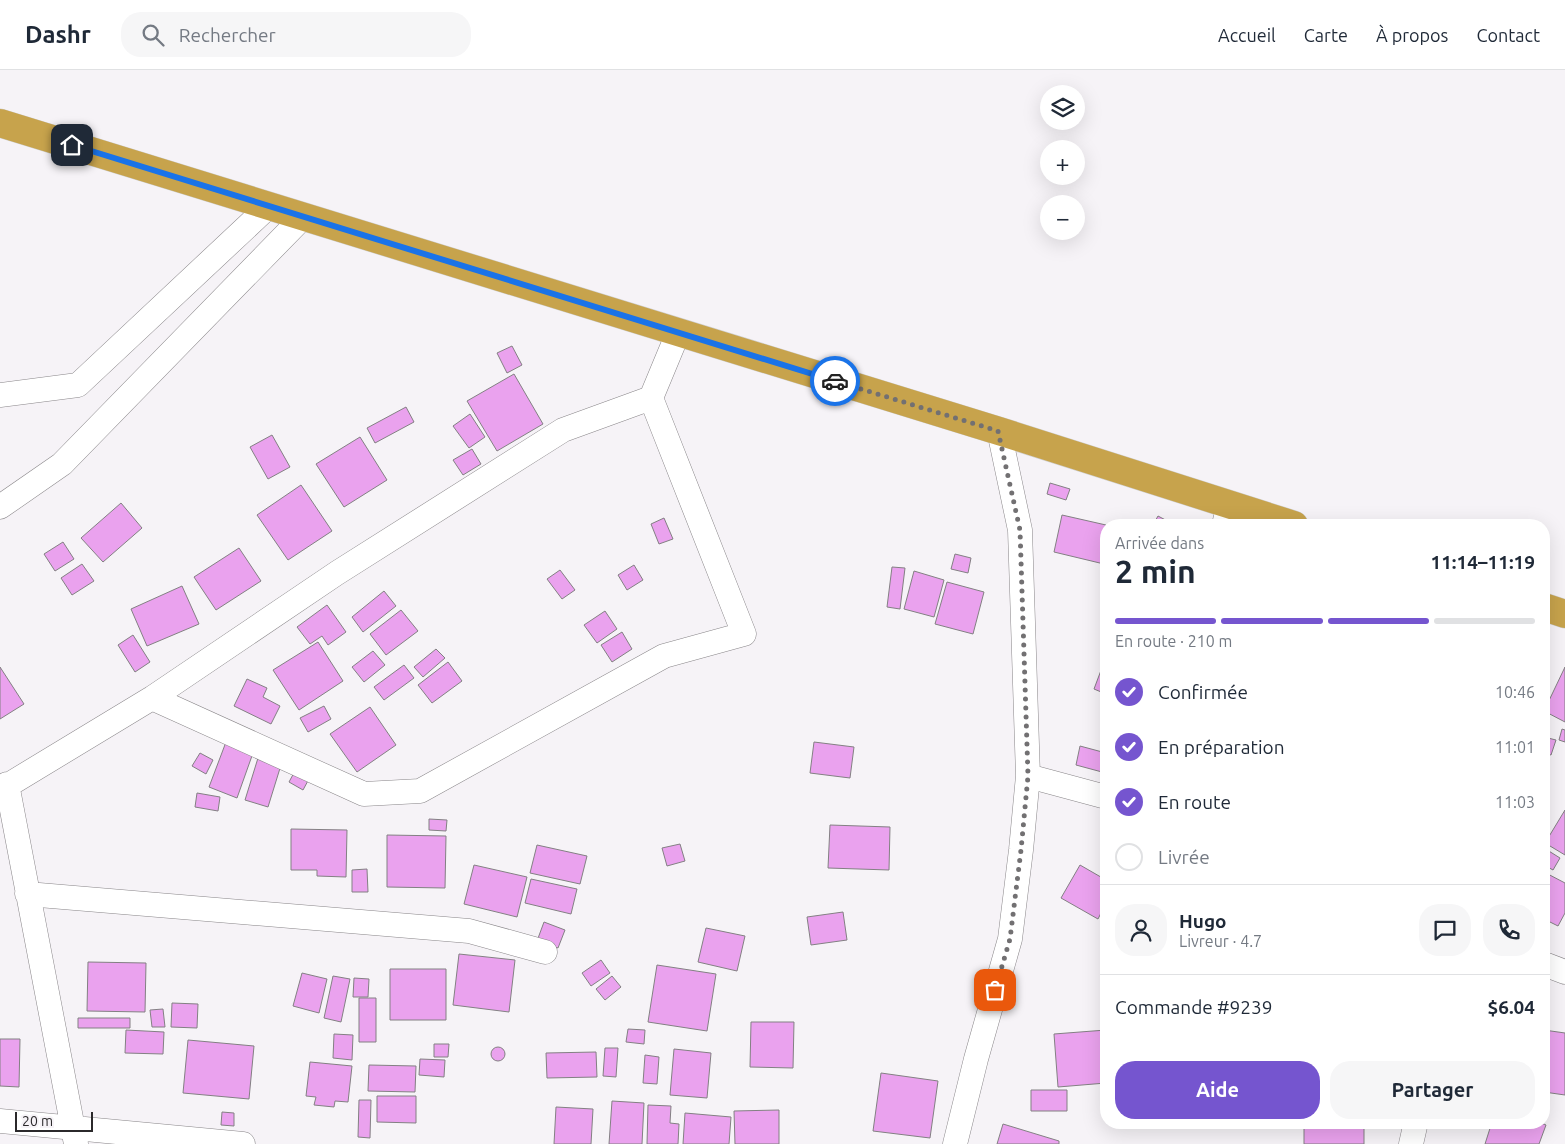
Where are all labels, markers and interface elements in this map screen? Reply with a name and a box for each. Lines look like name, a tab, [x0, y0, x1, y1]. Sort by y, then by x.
search box	[121, 12, 471, 57]
text: Dashr	[25, 21, 91, 48]
icon: search	[139, 21, 167, 49]
text: Rechercher	[179, 24, 276, 46]
text: Accueil	[1218, 25, 1276, 45]
text: Carte	[1304, 25, 1348, 45]
text: À propos	[1376, 25, 1448, 45]
text: Contact	[1476, 25, 1540, 45]
map controls	[1040, 85, 1085, 240]
button: layers	[1040, 85, 1085, 130]
pin	[51, 124, 93, 166]
icon: home	[58, 131, 86, 159]
button: +	[1040, 140, 1085, 185]
button: −	[1040, 195, 1085, 240]
courier	[810, 356, 860, 406]
icon: car	[821, 367, 849, 395]
text: Arrivée dans	[1115, 534, 1204, 552]
text: 11:14–11:19	[1430, 551, 1535, 573]
text: 2 min	[1115, 553, 1196, 589]
text: En route · 210 m	[1115, 632, 1232, 650]
icon: check	[1115, 678, 1143, 706]
text: Confirmée	[1158, 681, 1248, 703]
text: 10:46	[1495, 683, 1535, 701]
icon: check	[1115, 733, 1143, 761]
text: En préparation	[1158, 736, 1285, 758]
text: 11:01	[1495, 738, 1535, 756]
icon: check	[1115, 788, 1143, 816]
text: En route	[1158, 791, 1231, 813]
text: 11:03	[1495, 793, 1535, 811]
text: Livrée	[1158, 846, 1210, 868]
button: person	[1115, 904, 1167, 956]
button: chat	[1419, 904, 1471, 956]
button: phone	[1483, 904, 1535, 956]
text: Hugo	[1179, 910, 1227, 932]
text: Livreur · 4.7	[1179, 932, 1262, 950]
pin	[974, 969, 1016, 1011]
icon: bag	[981, 976, 1009, 1004]
text: Commande #9239	[1115, 996, 1272, 1018]
text: $6.04	[1487, 996, 1535, 1018]
button: Aide	[1115, 1061, 1320, 1119]
button: Partager	[1330, 1061, 1535, 1119]
scale bar	[15, 1109, 92, 1132]
text: 20 m	[22, 1113, 53, 1129]

